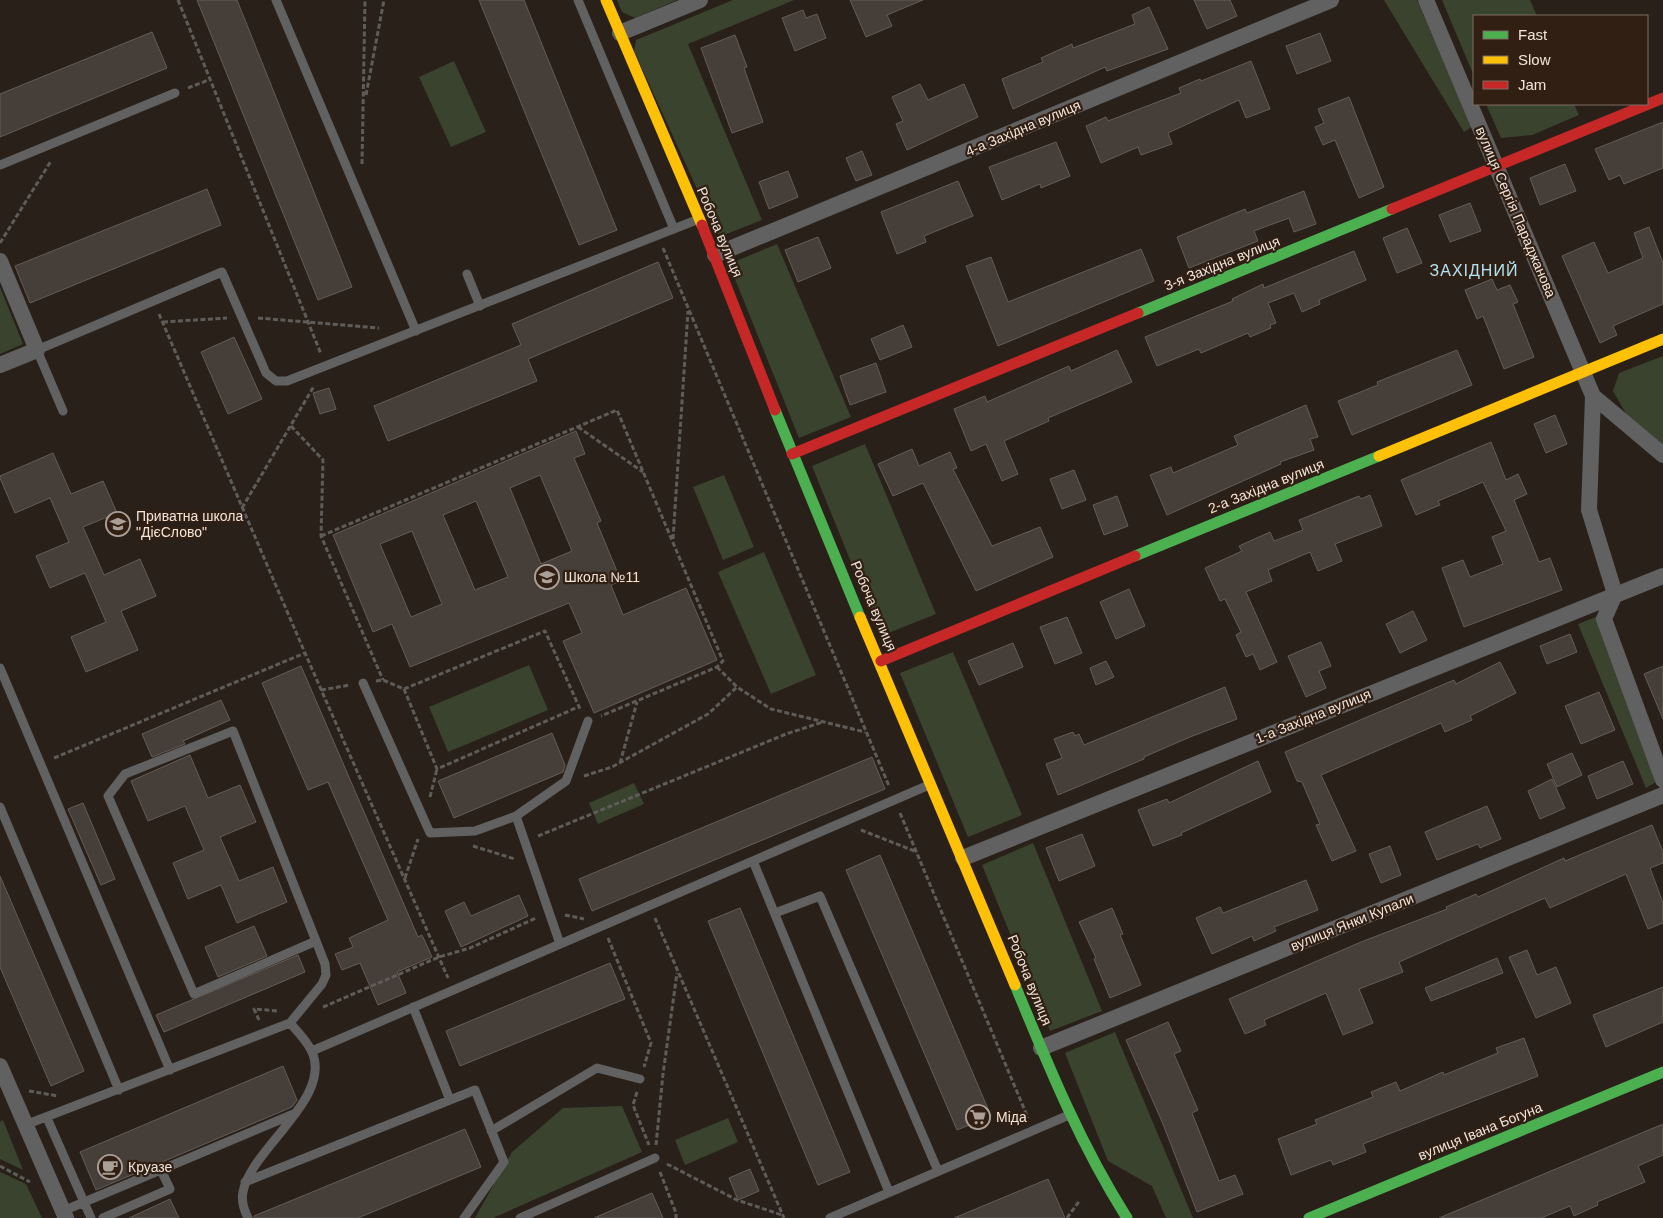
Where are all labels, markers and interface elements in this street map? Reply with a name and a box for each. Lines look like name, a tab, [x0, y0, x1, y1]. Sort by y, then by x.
legend	[1473, 15, 1648, 105]
text: Fast	[1518, 26, 1548, 43]
text: Slow	[1518, 51, 1551, 68]
text: Jam	[1518, 76, 1546, 93]
street label: 4-а Західна вулиця	[963, 97, 1083, 159]
street label: вулиця Сергія Параджанова	[1473, 124, 1559, 300]
street label: Робоча вулиця	[694, 185, 746, 279]
street label: 3-я Західна вулиця	[1162, 232, 1282, 294]
district label: ЗАХІДНИЙ	[1430, 261, 1518, 279]
street label: 2-а Західна вулиця	[1206, 455, 1326, 517]
place label: Приватна школа "ДієСлово"	[136, 508, 243, 540]
school or university icon: Приватна школа "ДієСлово"	[105, 511, 131, 537]
street label: Робоча вулиця	[848, 559, 900, 653]
school or university icon: Школа №11	[534, 564, 560, 590]
place label: Школа №11	[564, 569, 640, 585]
street label: 1-а Західна вулиця	[1253, 685, 1373, 747]
street label: вулиця Янки Купали	[1288, 890, 1416, 954]
street label: Робоча вулиця	[1005, 932, 1055, 1028]
street label: вулиця Івана Богуна	[1416, 1099, 1545, 1163]
supermarket icon: Міда	[965, 1104, 991, 1130]
place label: Міда	[996, 1109, 1027, 1125]
cafe icon: Круазе	[97, 1154, 123, 1180]
place label: Круазе	[128, 1159, 173, 1175]

